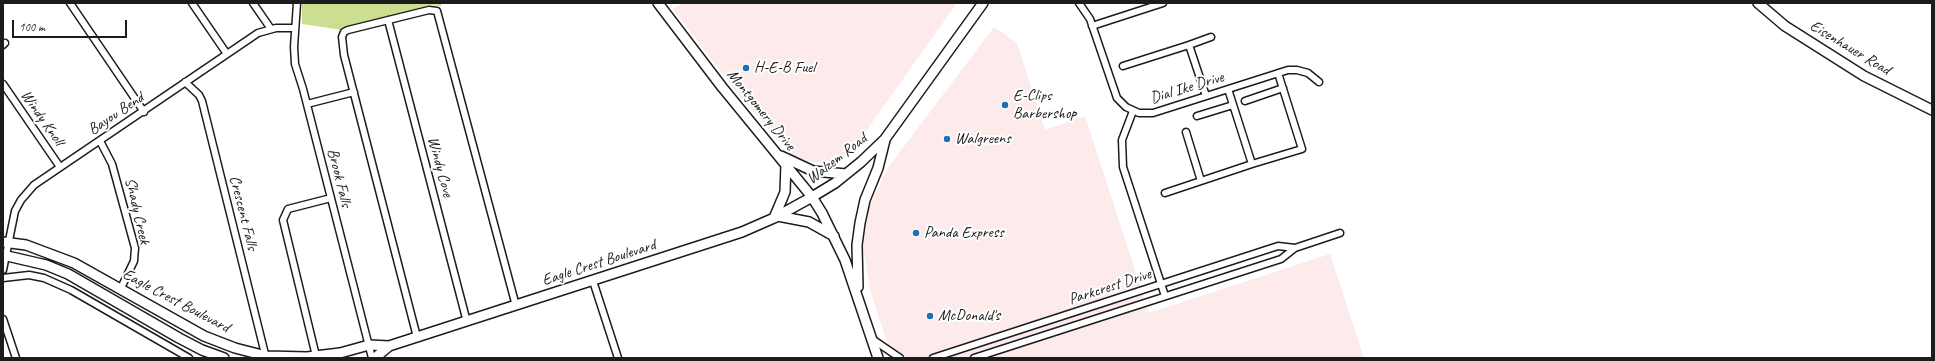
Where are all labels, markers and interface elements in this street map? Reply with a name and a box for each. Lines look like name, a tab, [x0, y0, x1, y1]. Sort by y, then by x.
scale bar	[14, 12, 129, 38]
street label: Eisenhauer Road	[1806, 16, 1894, 80]
text: 100 m	[19, 19, 45, 35]
place label: H-E-B Fuel	[754, 58, 815, 78]
marker: H-E-B Fuel	[741, 63, 751, 73]
street label: Montgomery Drive	[722, 65, 800, 155]
street label: Dial Ike Drive	[1148, 68, 1226, 108]
place label: E-Clips Barbershop	[1013, 86, 1076, 124]
street label: Windy Knoll	[16, 87, 68, 149]
street label: Bayou Bend	[85, 88, 147, 140]
marker: E-Clips Barbershop	[1000, 100, 1010, 110]
place label: Walgreens	[955, 129, 1011, 149]
street label: Walzem Road	[803, 130, 871, 188]
marker: Walgreens	[942, 134, 952, 144]
street label: Windy Cove	[423, 135, 457, 199]
street label: Brook Falls	[322, 147, 356, 209]
street label: Crescent Falls	[224, 174, 262, 252]
street label: Shady Creek	[120, 176, 154, 246]
place label: Panda Express	[924, 223, 1004, 243]
marker: Panda Express	[911, 228, 921, 238]
street label: Eagle Crest Boulevard	[540, 236, 658, 290]
street label: Eagle Crest Boulevard	[119, 265, 233, 337]
street label: Parkcrest Drive	[1066, 265, 1154, 309]
place label: McDonald's	[938, 306, 1000, 326]
marker: McDonald's	[925, 311, 935, 321]

